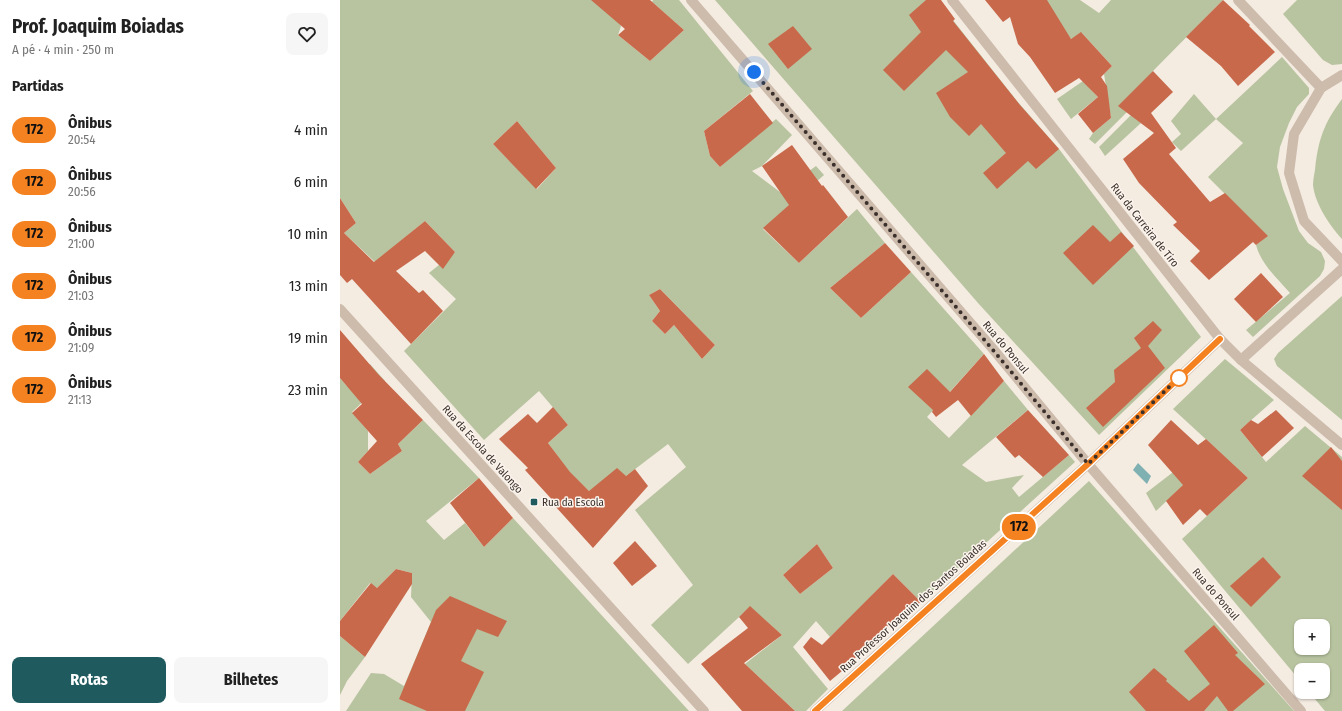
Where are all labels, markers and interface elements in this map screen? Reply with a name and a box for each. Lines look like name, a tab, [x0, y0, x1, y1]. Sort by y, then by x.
button: heart	[286, 13, 328, 55]
text: Prof. Joaquim Boiadas	[12, 15, 184, 38]
text: A pé · 4 min · 250 m	[12, 42, 114, 57]
your location	[744, 62, 764, 82]
text: Partidas	[12, 77, 64, 95]
text: Ônibus	[68, 114, 112, 132]
text: 172	[25, 121, 43, 138]
text: 4 min	[294, 121, 328, 139]
text: 20:54	[68, 132, 96, 147]
text: Ônibus	[68, 166, 112, 184]
text: 172	[25, 173, 43, 190]
text: 6 min	[294, 173, 328, 191]
street label: Rua da Carreira de Tiro	[1108, 181, 1181, 270]
text: 20:56	[68, 184, 96, 199]
text: Ônibus	[68, 218, 112, 236]
text: 172	[25, 225, 43, 242]
text: 10 min	[288, 225, 328, 243]
text: 21:00	[68, 236, 95, 251]
text: Ônibus	[68, 270, 112, 288]
text: 172	[25, 277, 43, 294]
text: 13 min	[289, 277, 328, 295]
text: 21:03	[68, 288, 94, 303]
street label: Rua do Ponsul	[980, 318, 1031, 376]
text: Ônibus	[68, 322, 112, 340]
text: 172	[25, 329, 43, 346]
text: 19 min	[288, 329, 328, 347]
text: 21:09	[68, 340, 94, 355]
unlabelled marker	[1170, 369, 1188, 387]
text: Ônibus	[68, 374, 112, 392]
text: 172	[25, 381, 43, 398]
text: 23 min	[288, 381, 328, 399]
text: 21:13	[68, 392, 92, 407]
street label: Rua da Escola de Valongo	[440, 403, 526, 496]
place label: Rua da Escola	[542, 496, 604, 509]
marker: Rua da Escola	[529, 497, 539, 507]
line badge: 172	[996, 514, 1042, 540]
text: 172	[1010, 518, 1028, 535]
street label: Rua Professor Joaquim dos Santos Boiadas	[838, 537, 989, 676]
street label: Rua do Ponsul	[1190, 566, 1242, 623]
map controls	[1294, 619, 1330, 699]
button: +	[1294, 619, 1330, 655]
button: Rotas	[12, 657, 166, 703]
button: Bilhetes	[174, 657, 328, 703]
button: −	[1294, 663, 1330, 699]

